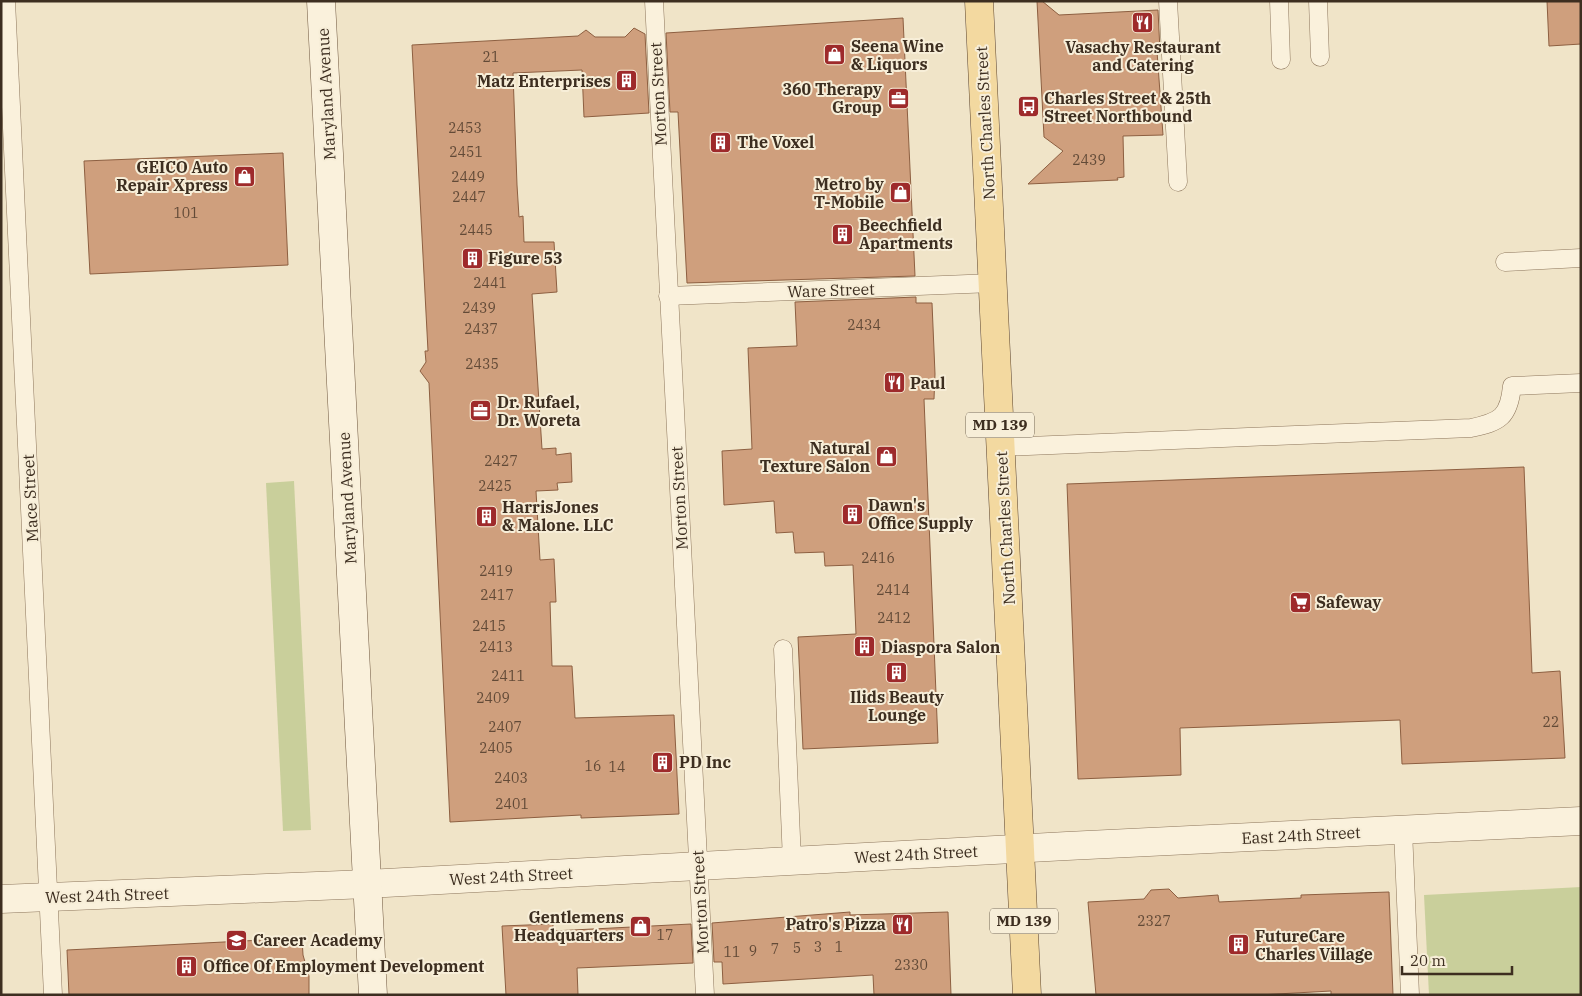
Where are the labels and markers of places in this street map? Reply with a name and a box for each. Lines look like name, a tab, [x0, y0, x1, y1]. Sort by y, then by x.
restaurant icon: Vasachy Restaurant and Catering	[1131, 11, 1155, 35]
place label: Seena Wine & Liquors	[851, 36, 944, 74]
place label: Vasachy Restaurant and Catering	[1065, 37, 1221, 75]
shop icon: Seena Wine & Liquors	[823, 43, 847, 67]
building icon: Matz Enterprises	[615, 69, 639, 93]
place label: Matz Enterprises	[477, 71, 611, 91]
place label: 360 Therapy Group	[782, 79, 883, 117]
office icon: 360 Therapy Group	[886, 86, 910, 110]
place label: Charles Street & 25th Street Northbound	[1044, 88, 1211, 126]
bus stop icon: Charles Street & 25th Street Northbound	[1016, 95, 1040, 119]
building icon: The Voxel	[709, 130, 733, 154]
place label: The Voxel	[737, 132, 814, 152]
place label: GEICO Auto Repair Xpress	[116, 157, 228, 195]
shop icon: GEICO Auto Repair Xpress	[232, 164, 256, 188]
place label: Metro by T-Mobile	[814, 174, 885, 212]
shop icon: Metro by T-Mobile	[888, 181, 912, 205]
place label: Beechfield Apartments	[859, 215, 953, 253]
building icon: Beechfield Apartments	[831, 222, 855, 246]
building icon: Figure 53	[460, 246, 484, 270]
place label: Figure 53	[488, 248, 563, 268]
restaurant icon: Paul	[882, 371, 906, 395]
place label: Paul	[910, 373, 945, 393]
place label: Dr. Rufael, Dr. Woreta	[497, 392, 581, 430]
office icon: Dr. Rufael, Dr. Woreta	[469, 399, 493, 423]
place label: Natural Texture Salon	[760, 438, 870, 476]
shop icon: Natural Texture Salon	[874, 445, 898, 469]
place label: Dawn's Office Supply	[868, 495, 974, 533]
place label: HarrisJones & Malone. LLC	[502, 497, 613, 535]
building icon: Dawn's Office Supply	[840, 502, 864, 526]
building icon: HarrisJones & Malone. LLC	[474, 504, 498, 528]
supermarket icon: Safeway	[1288, 590, 1312, 614]
place label: Safeway	[1316, 592, 1382, 612]
building icon: Diaspora Salon	[853, 635, 877, 659]
place label: Diaspora Salon	[881, 637, 1001, 657]
building icon: Ilids Beauty Lounge	[885, 661, 909, 685]
place label: Ilids Beauty Lounge	[850, 687, 945, 725]
building icon: PD Inc	[651, 750, 675, 774]
place label: PD Inc	[679, 752, 731, 772]
place label: Gentlemens Headquarters	[514, 907, 624, 945]
restaurant icon: Patro's Pizza	[890, 912, 914, 936]
shop icon: Gentlemens Headquarters	[628, 914, 652, 938]
place label: Patro's Pizza	[785, 914, 886, 934]
place label: FutureCare Charles Village	[1255, 926, 1373, 964]
school or university icon: Career Academy	[225, 928, 249, 952]
place label: Career Academy	[253, 930, 383, 950]
building icon: FutureCare Charles Village	[1227, 933, 1251, 957]
building icon: Office Of Employment Development	[175, 954, 199, 978]
place label: Office Of Employment Development	[203, 956, 484, 976]

